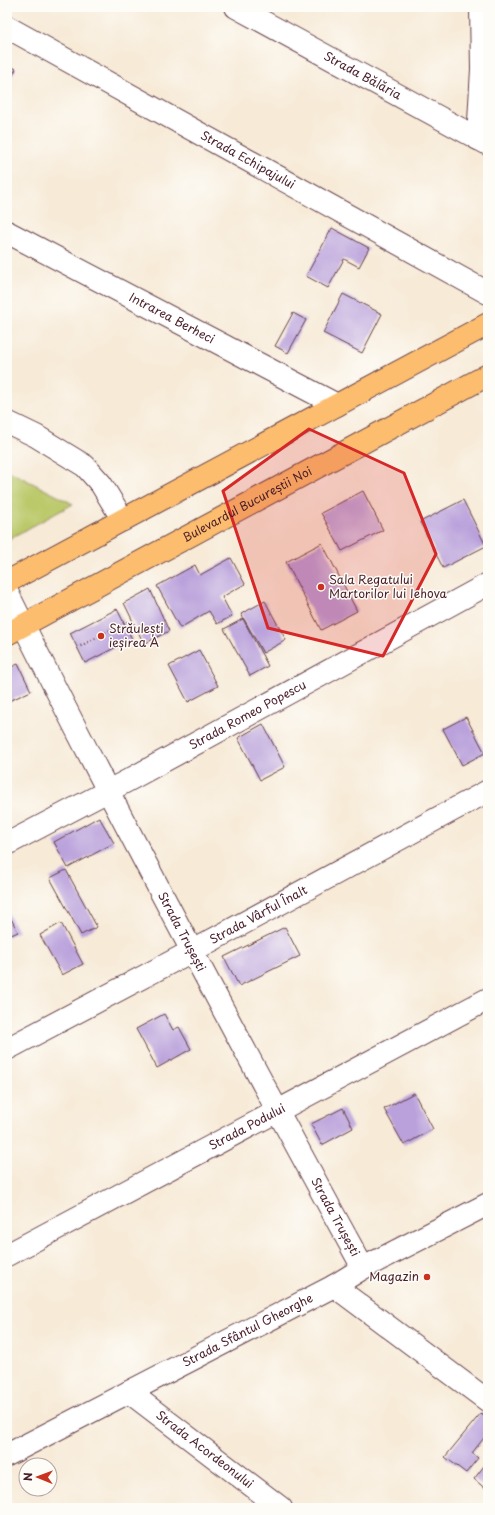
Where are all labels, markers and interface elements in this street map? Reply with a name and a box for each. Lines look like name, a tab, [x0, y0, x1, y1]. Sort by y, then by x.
street label: Strada Bălăria	[321, 46, 405, 104]
street label: Strada Echipajului	[198, 126, 299, 193]
street label: Intrarea Berheci	[126, 288, 218, 347]
street label: Bulevardul Bucureștii Noi	[179, 461, 315, 546]
place label: Sala Regatului Martorilor lui Iehova	[329, 570, 448, 602]
marker: Sala Regatului Martorilor lui Iehova	[316, 582, 326, 592]
place label: Străulești ieșirea A	[109, 619, 164, 651]
marker: Străulești ieșirea A	[96, 631, 106, 641]
street label: Strada Romeo Popescu	[185, 675, 309, 754]
street label: Strada Vârful Înalt	[206, 880, 310, 948]
street label: Strada Trușești	[154, 888, 211, 974]
street label: Strada Podului	[205, 1099, 288, 1154]
street label: Strada Trușești	[307, 1174, 365, 1259]
place label: Magazin	[369, 1267, 419, 1285]
marker: Magazin	[422, 1272, 432, 1282]
street label: Strada Sfântul Gheorghe	[179, 1288, 316, 1371]
street label: Strada Acordeonului	[152, 1406, 258, 1492]
north arrow	[18, 1457, 58, 1497]
text: N	[19, 1472, 36, 1481]

